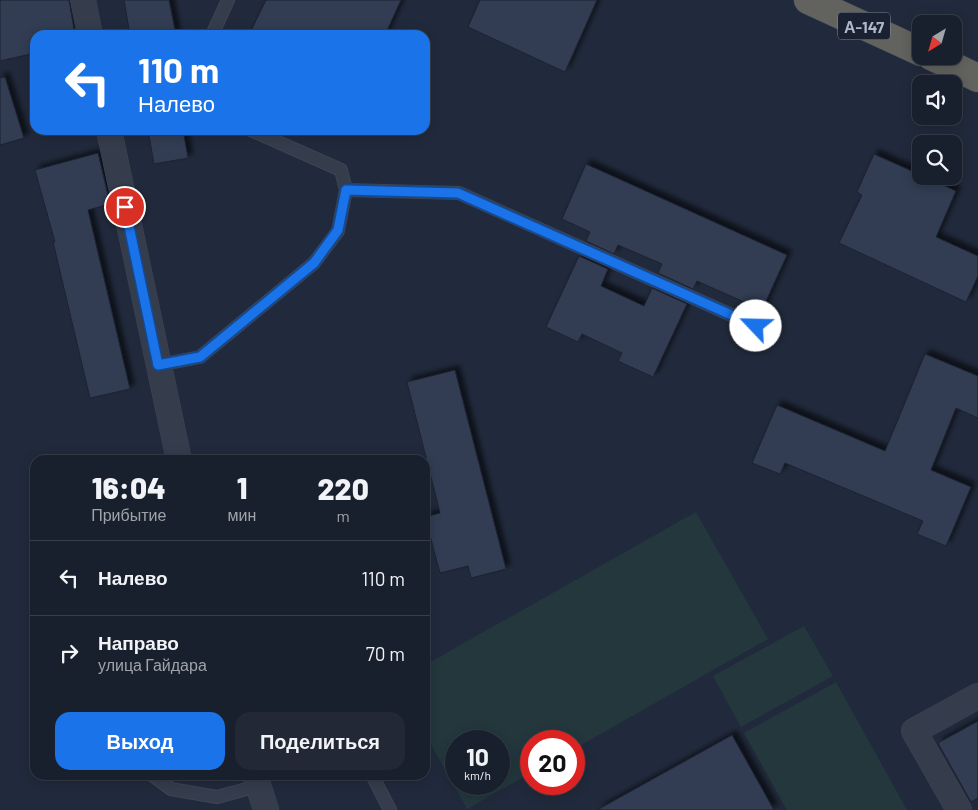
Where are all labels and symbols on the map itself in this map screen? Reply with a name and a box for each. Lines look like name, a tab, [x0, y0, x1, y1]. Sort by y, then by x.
road number: А-147	[838, 12, 890, 40]
north arrow	[912, 15, 962, 65]
pin	[104, 186, 146, 228]
position arrow	[729, 299, 781, 351]
speed limit sign: 20	[520, 730, 585, 795]

